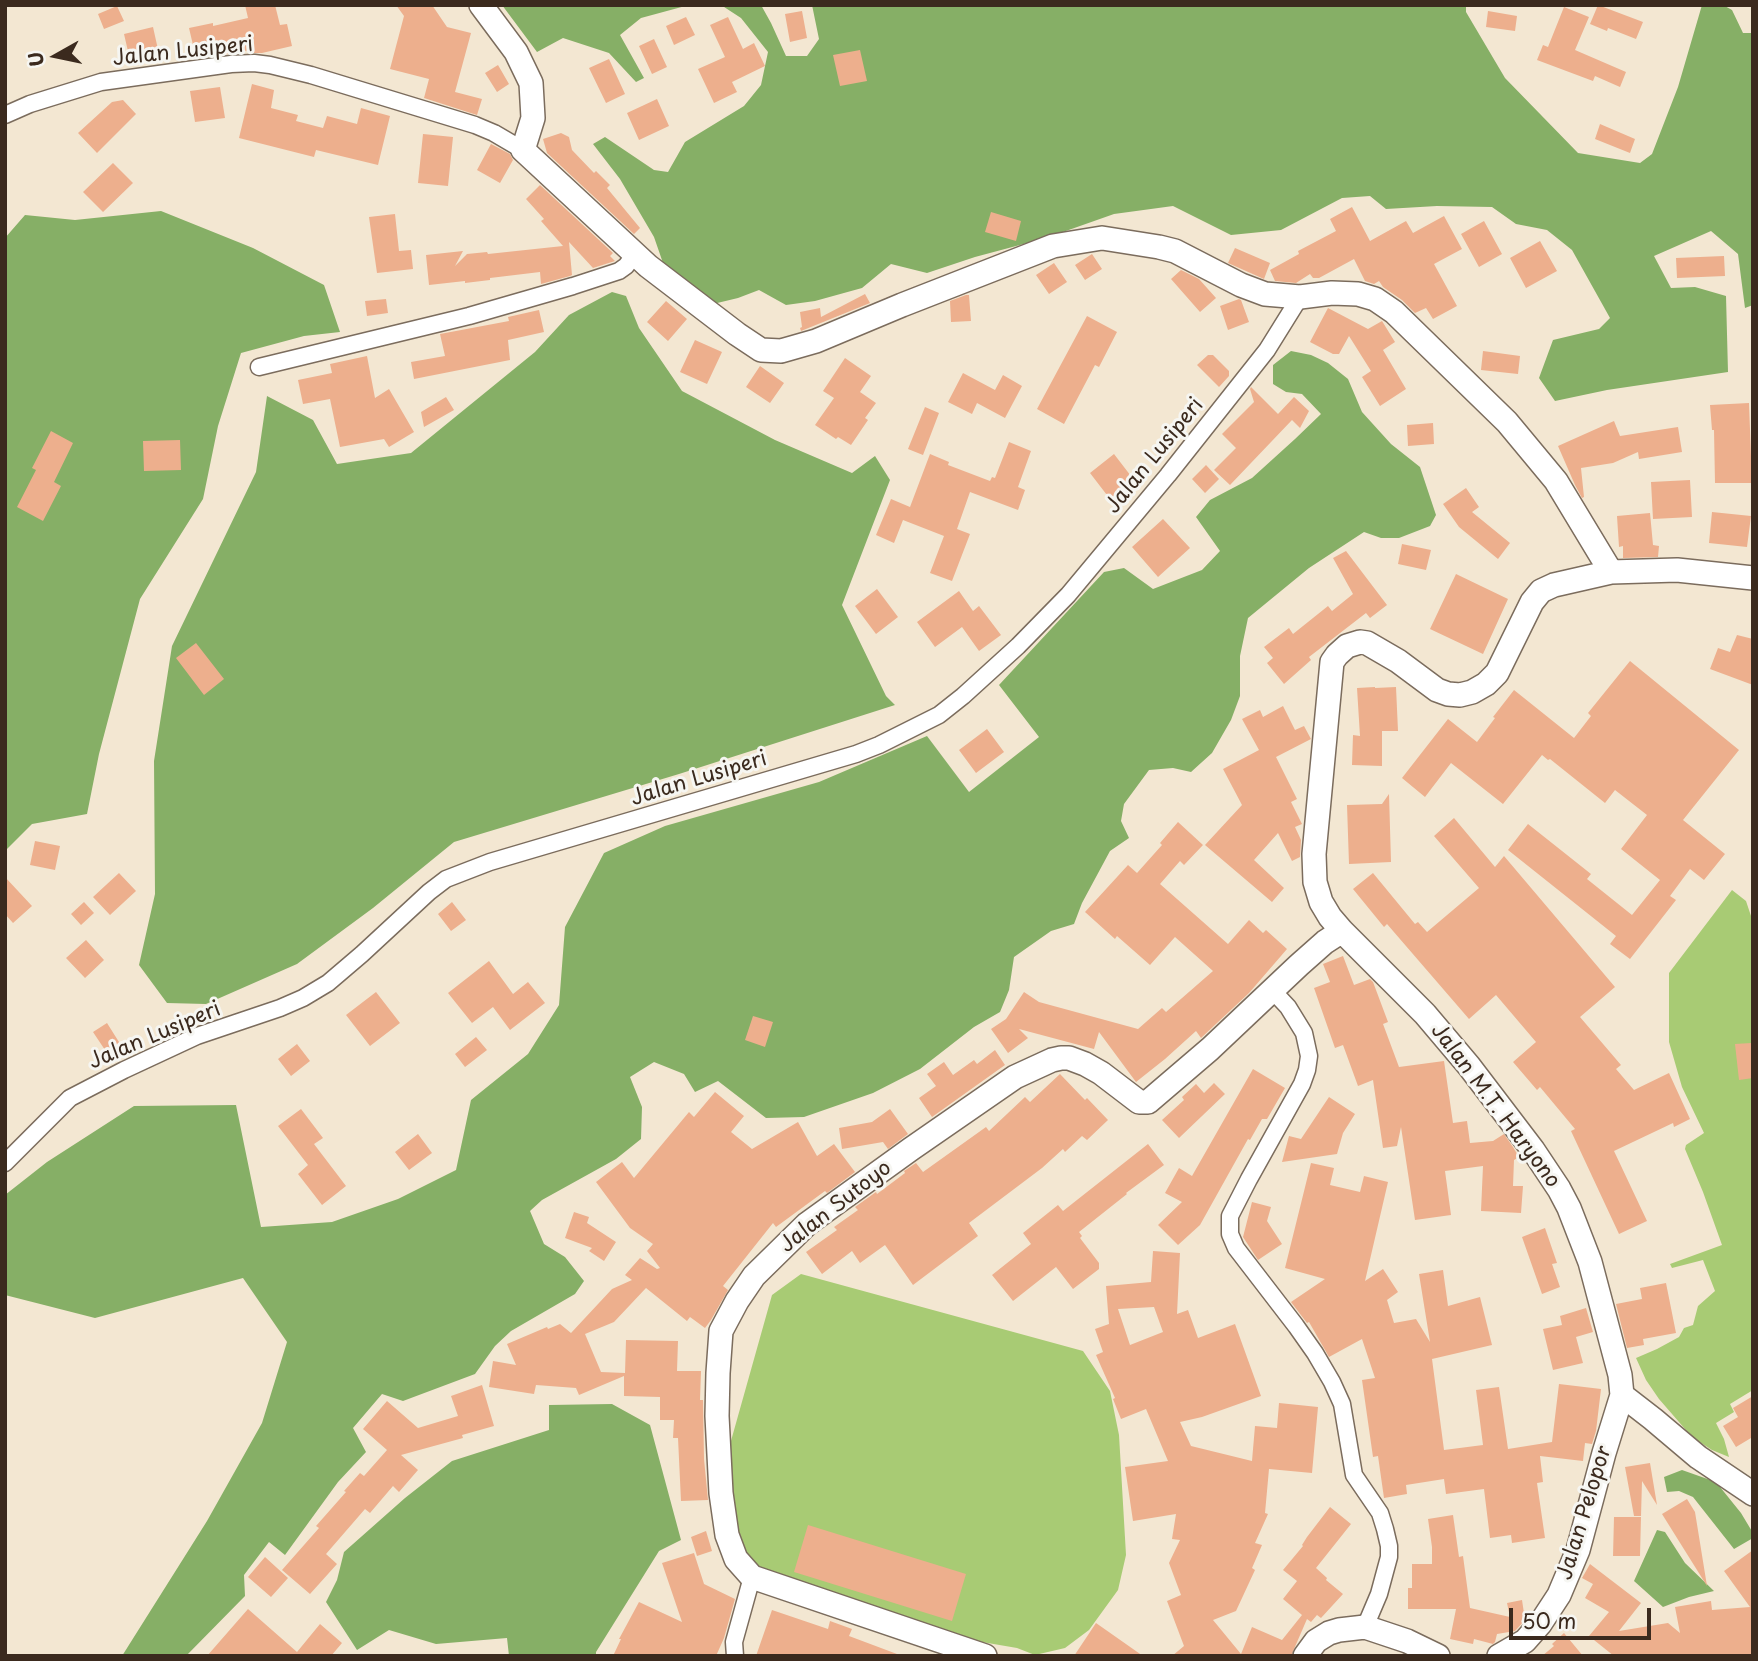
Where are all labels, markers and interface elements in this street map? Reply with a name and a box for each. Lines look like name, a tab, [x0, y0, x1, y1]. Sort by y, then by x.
north arrow	[21, 21, 91, 91]
street label: Jalan Lusiperi	[112, 32, 254, 72]
text: U	[20, 50, 50, 69]
street label: Jalan Lusiperi	[1101, 393, 1209, 519]
street label: Jalan Lusiperi	[628, 746, 770, 812]
street label: Jalan Lusiperi	[85, 997, 225, 1075]
street label: Jalan M.T. Haryono	[1425, 1019, 1565, 1193]
street label: Jalan Sutoyo	[775, 1156, 897, 1258]
street label: Jalan Pelopor	[1553, 1443, 1617, 1583]
scale bar	[1513, 1594, 1655, 1638]
text: 50 m	[1522, 1604, 1576, 1636]

